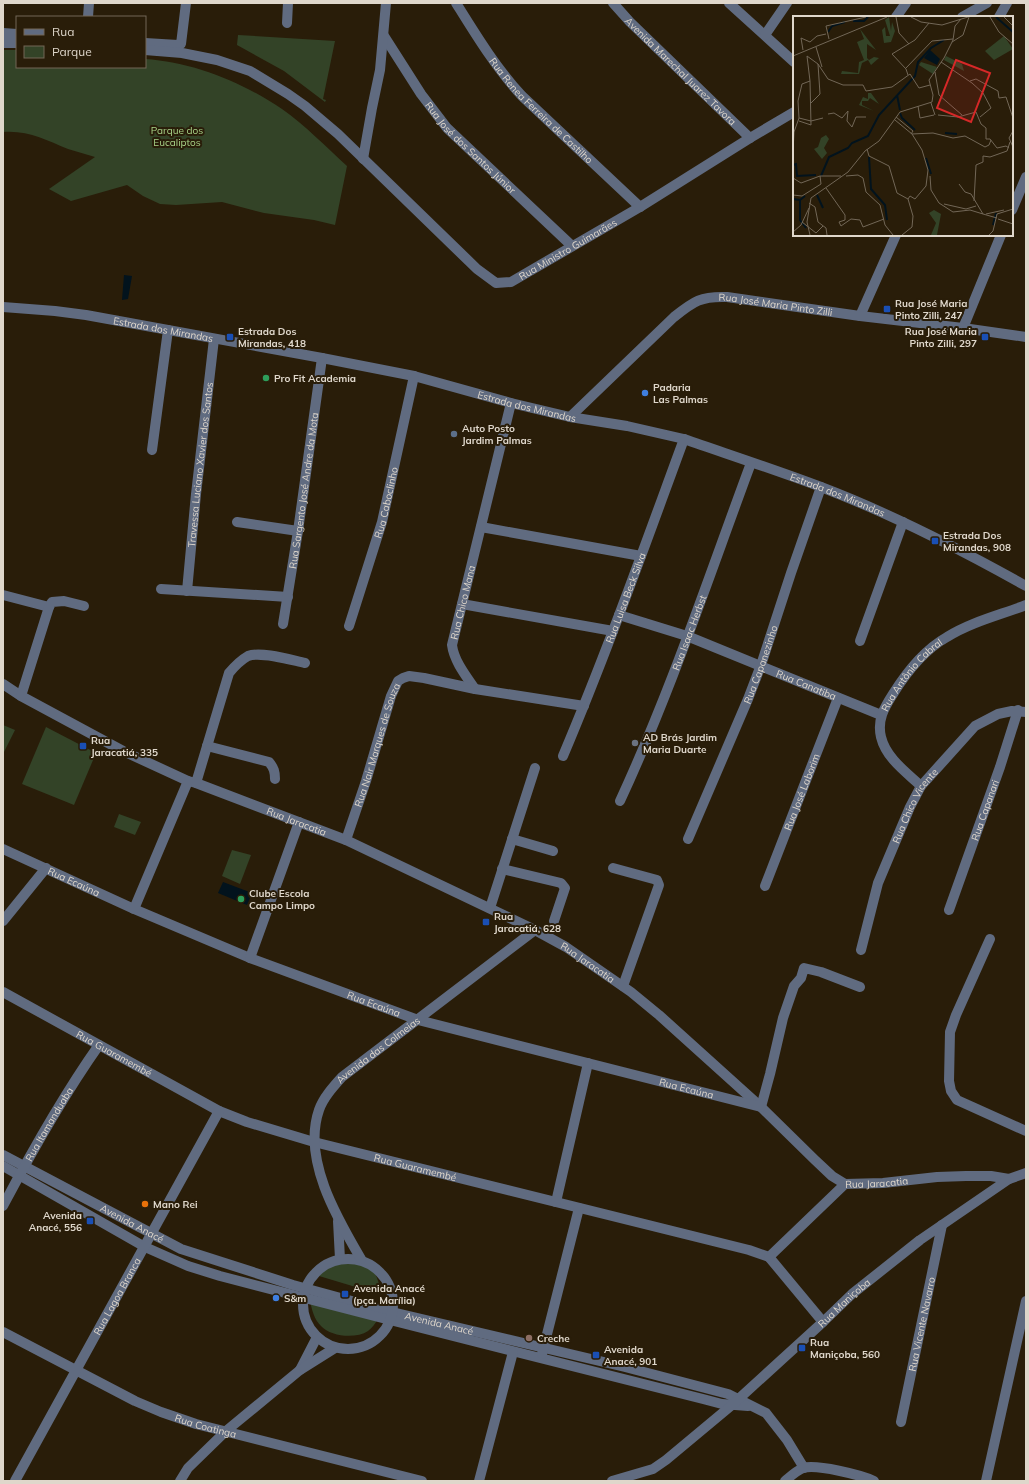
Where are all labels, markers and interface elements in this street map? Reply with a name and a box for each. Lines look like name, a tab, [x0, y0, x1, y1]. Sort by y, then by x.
street label: Avenida Marechal Juarez Tavora	[622, 15, 739, 128]
legend	[16, 16, 146, 68]
inset map	[793, 16, 1013, 236]
text: Rua	[52, 24, 74, 39]
text: Parque	[52, 44, 92, 59]
street label: Rua Renea Ferreira de Castilho	[486, 55, 596, 167]
street label: Rua José dos Santos Júnior	[422, 99, 519, 197]
park label: Parque dos Eucaliptos	[151, 124, 203, 149]
street label: Rua Ministro Guimarães	[517, 216, 619, 283]
street label: Rua José Maria Pinto Zilli	[719, 291, 833, 319]
place label: Rua José Maria Pinto Zilli, 247	[895, 297, 967, 322]
marker: Rua José Maria Pinto Zilli, 247	[882, 304, 892, 314]
street label: Estrada dos Mirandas	[112, 314, 214, 345]
place label: Estrada Dos Mirandas, 418	[238, 325, 306, 350]
place label: Rua José Maria Pinto Zilli, 297	[905, 325, 977, 350]
marker: Estrada Dos Mirandas, 418	[225, 332, 235, 342]
marker: Rua José Maria Pinto Zilli, 297	[980, 332, 990, 342]
place label: Pro Fit Academia	[274, 372, 356, 385]
marker: Pro Fit Academia	[261, 373, 271, 383]
street label: Travessa Luciano Xavier dos Santos	[185, 381, 216, 548]
place label: Padaria Las Palmas	[653, 381, 708, 406]
street label: Estrada dos Mirandas	[476, 388, 577, 425]
marker: Padaria Las Palmas	[640, 388, 650, 398]
street label: Rua Sargento José Andre da Mota	[286, 412, 321, 570]
place label: Auto Posto Jardim Palmas	[462, 422, 532, 447]
marker: Auto Posto Jardim Palmas	[449, 429, 459, 439]
street label: Rua Caboclinho	[371, 465, 401, 540]
street label: Estrada dos Mirandas	[788, 470, 887, 520]
place label: Estrada Dos Mirandas, 908	[943, 529, 1011, 554]
marker: Estrada Dos Mirandas, 908	[930, 536, 940, 546]
street label: Rua Luisa Beck Silva	[603, 551, 649, 645]
street label: Rua Chico Mana	[448, 564, 478, 641]
street label: Rua Isaac Herbst	[669, 593, 710, 672]
street label: Rua Capanezinho	[741, 623, 781, 706]
street label: Rua Antônio Cabral	[878, 636, 945, 714]
street label: Rua Canatiba	[774, 667, 838, 703]
street label: Rua Nair Marques de Souza	[352, 681, 403, 809]
place label: AD Brás Jardim Maria Duarte	[643, 731, 717, 756]
place label: Rua Jaracatiá, 335	[91, 734, 158, 759]
marker: AD Brás Jardim Maria Duarte	[630, 738, 640, 748]
marker: Rua Jaracatiá, 335	[78, 741, 88, 751]
street label: Rua José Laborim	[781, 752, 823, 832]
street label: Rua Chico Vicente	[889, 766, 941, 845]
street label: Rua Capanari	[968, 778, 1002, 843]
street label: Rua Jaracatia	[265, 804, 328, 839]
street label: Rua Ecaúna	[46, 864, 102, 899]
place label: Clube Escola Campo Limpo	[249, 887, 315, 912]
marker: Clube Escola Campo Limpo	[236, 894, 246, 904]
place label: Rua Jaracatiá, 628	[494, 910, 561, 935]
marker: Rua Jaracatiá, 628	[481, 917, 491, 927]
street label: Rua Jaracatia	[558, 939, 617, 986]
street label: Rua Ecaúna	[345, 988, 402, 1020]
street label: Avenida das Colmeias	[333, 1014, 423, 1086]
street label: Rua Guaramembé	[74, 1028, 154, 1080]
street label: Rua Ecaúna	[658, 1075, 715, 1102]
street label: Rua Itamanduaba	[22, 1085, 76, 1164]
street label: Rua Guaramembé	[373, 1151, 458, 1184]
street label: Rua Jaracatia	[845, 1174, 909, 1191]
place label: Mano Rei	[153, 1198, 198, 1211]
marker: Mano Rei	[140, 1199, 150, 1209]
street label: Avenida Anacé	[98, 1201, 166, 1246]
place label: Avenida Anacé, 556	[29, 1209, 82, 1234]
marker: Avenida Anacé, 556	[85, 1216, 95, 1226]
street label: Rua Lagoa Branca	[91, 1256, 144, 1337]
street label: Rua Maniçoba	[815, 1276, 873, 1331]
street label: Rua Vicente Navarro	[906, 1276, 938, 1373]
place label: Avenida Anacé (pça. Marília)	[353, 1282, 425, 1307]
marker: Avenida Anacé (pça. Marília)	[340, 1289, 350, 1299]
place label: S&m	[284, 1292, 306, 1305]
marker: S&m	[271, 1293, 281, 1303]
street label: Avenida Anacé	[403, 1309, 475, 1338]
place label: Creche	[537, 1332, 570, 1345]
marker: Creche	[524, 1333, 534, 1343]
place label: Rua Maniçoba, 560	[810, 1336, 880, 1361]
place label: Avenida Anacé, 901	[604, 1343, 657, 1368]
marker: Rua Maniçoba, 560	[797, 1343, 807, 1353]
marker: Avenida Anacé, 901	[591, 1350, 601, 1360]
street label: Rua Coatinga	[173, 1411, 238, 1441]

